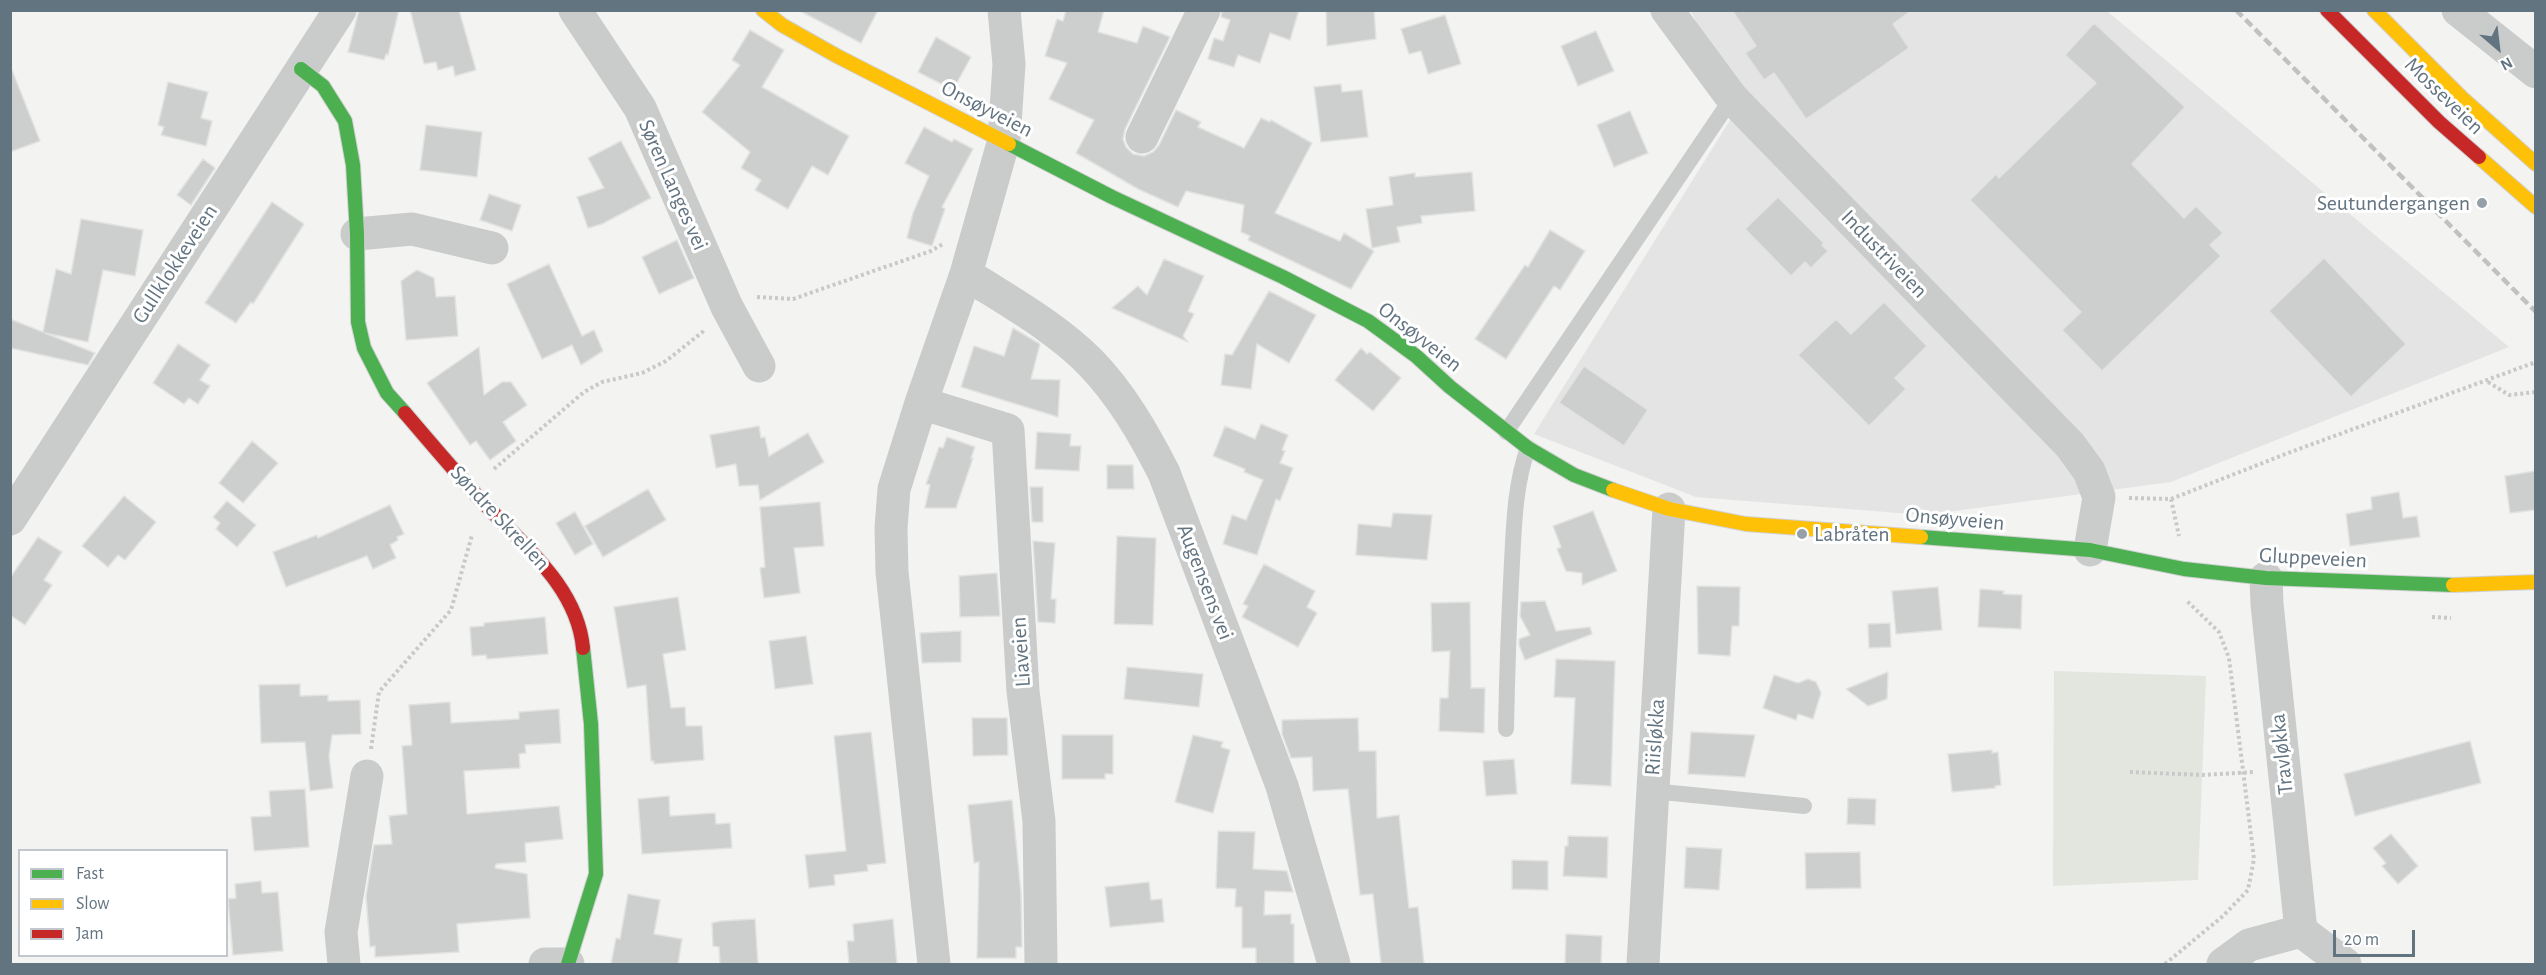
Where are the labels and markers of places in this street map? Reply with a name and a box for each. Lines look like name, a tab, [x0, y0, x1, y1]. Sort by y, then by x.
place label: Seutundergangen	[2317, 190, 2470, 216]
marker: Seutundergangen	[2475, 196, 2489, 210]
place label: Labråten	[1814, 521, 1890, 547]
marker: Labråten	[1795, 527, 1809, 541]

